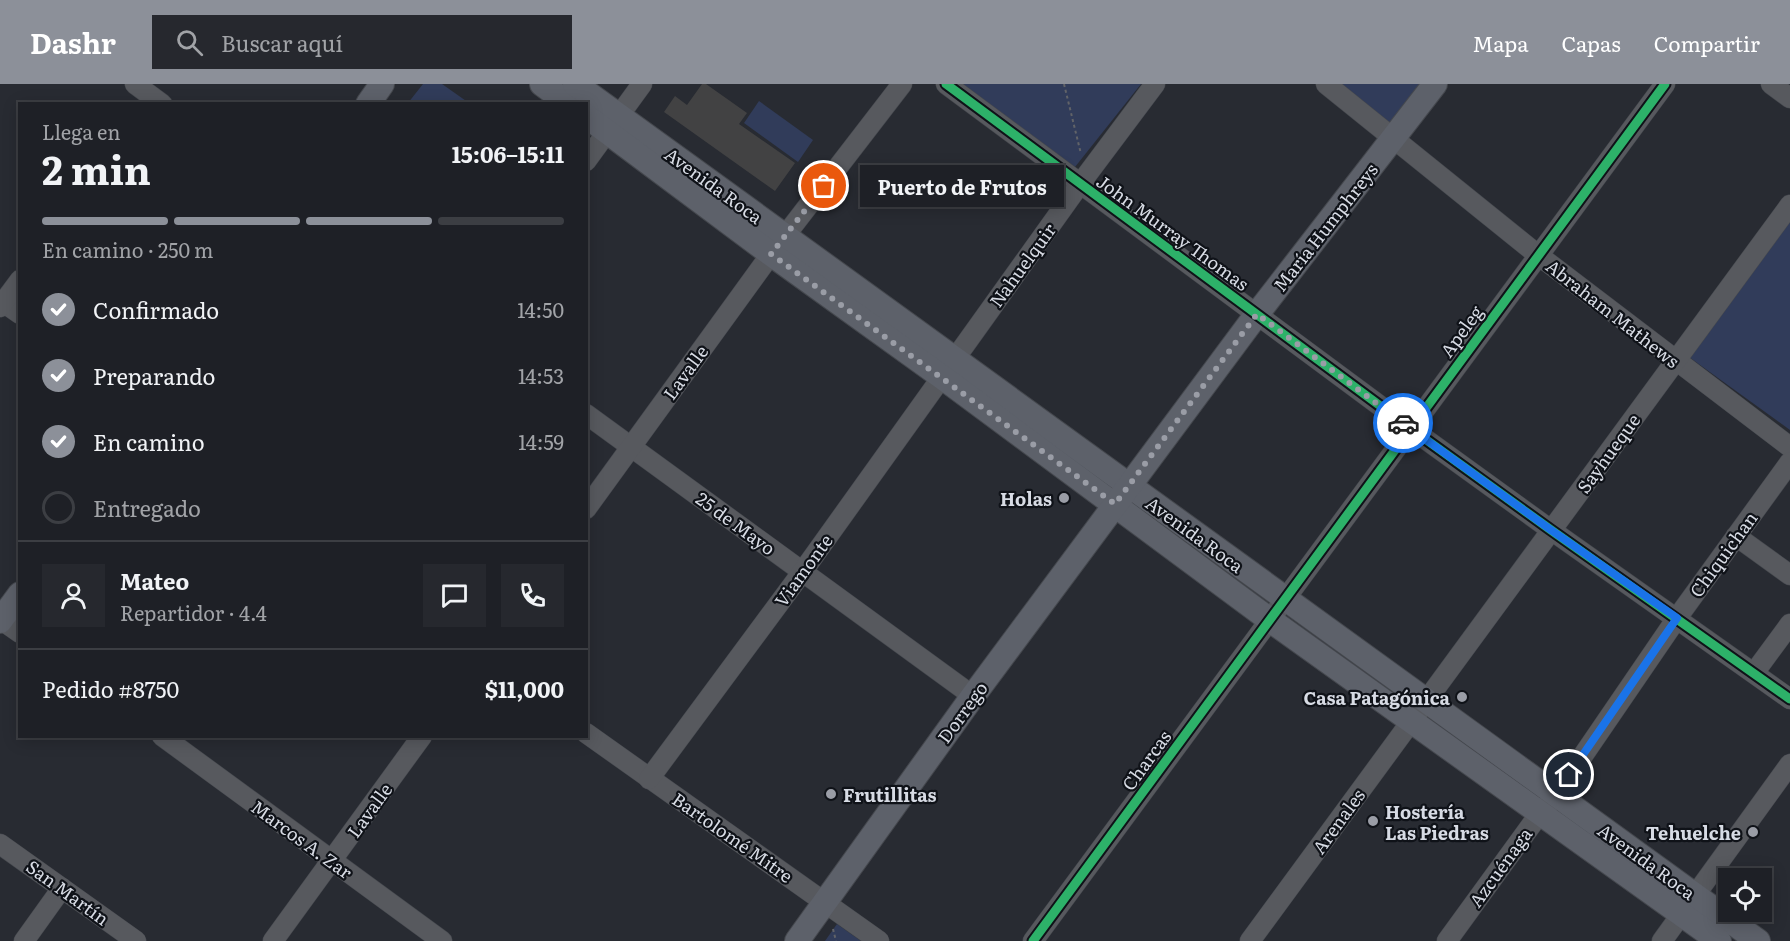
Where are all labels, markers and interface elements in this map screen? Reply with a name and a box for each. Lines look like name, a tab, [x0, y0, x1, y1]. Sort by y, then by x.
search box	[152, 15, 572, 69]
text: Dashr	[30, 21, 116, 63]
icon: search	[173, 26, 206, 59]
text: Buscar aquí	[221, 26, 343, 59]
text: Mapa	[1472, 27, 1529, 58]
text: Capas	[1562, 27, 1621, 58]
text: Compartir	[1654, 27, 1760, 58]
text: Llega en	[42, 116, 120, 146]
text: 15:06–15:11	[452, 137, 564, 170]
text: 2 min	[42, 139, 151, 197]
street label: Avenida Roca	[660, 140, 769, 230]
street label: María Humphreys	[1266, 157, 1384, 297]
pin	[798, 160, 849, 211]
callout: Puerto de Frutos	[860, 165, 1064, 207]
street label: John Murray Thomas	[1091, 167, 1255, 297]
icon: bag	[807, 169, 840, 202]
text: Puerto de Frutos	[877, 171, 1047, 201]
street label: Nahuelquir	[982, 217, 1062, 313]
text: En camino · 250 m	[42, 234, 213, 264]
street label: Abraham Mathews	[1540, 252, 1686, 374]
icon: check	[42, 293, 75, 326]
text: Confirmado	[93, 293, 219, 326]
text: 14:50	[517, 294, 564, 324]
street label: Apeleg	[1433, 299, 1490, 363]
street label: Lavalle	[656, 339, 714, 405]
icon: check	[42, 359, 75, 392]
text: Preparando	[93, 359, 215, 392]
text: 14:53	[518, 360, 564, 390]
courier	[1373, 393, 1433, 453]
icon: car	[1387, 407, 1420, 440]
street label: Sayhueque	[1570, 408, 1646, 498]
icon: check	[42, 425, 75, 458]
text: En camino	[93, 425, 205, 458]
text: 14:59	[518, 426, 564, 456]
street label: 25 de Mayo	[691, 485, 781, 561]
place label: Holas	[1000, 485, 1052, 512]
street label: Avenida Roca	[1141, 489, 1250, 579]
text: Entregado	[93, 491, 201, 524]
marker: Holas	[1057, 491, 1071, 505]
street label: Chiquichan	[1683, 505, 1764, 603]
street label: Viamonte	[767, 528, 839, 612]
button: person	[42, 564, 105, 627]
text: Mateo	[120, 564, 189, 597]
button: chat	[423, 564, 486, 627]
button: phone	[501, 564, 564, 627]
text: Repartidor · 4.4	[120, 597, 267, 627]
text: Pedido #8750	[42, 672, 179, 705]
text: $11,000	[485, 672, 564, 705]
street label: Dorrego	[930, 676, 994, 748]
place label: Casa Patagónica	[1304, 684, 1451, 711]
marker: Casa Patagónica	[1455, 690, 1469, 704]
street label: Charcas	[1115, 724, 1177, 796]
pin	[1543, 749, 1594, 800]
icon: home	[1552, 758, 1585, 791]
street label: Lavalle	[340, 777, 398, 843]
place label: Frutillitas	[843, 781, 937, 808]
street label: Arenales	[1305, 783, 1371, 859]
street label: Bartolomé Mitre	[667, 785, 799, 889]
marker: Frutillitas	[824, 787, 838, 801]
street label: Marcos A. Zar	[246, 793, 359, 885]
place label: Hostería Las Piedras	[1385, 798, 1489, 846]
marker: Hostería Las Piedras	[1366, 814, 1380, 828]
street label: Avenida Roca	[1593, 816, 1702, 906]
place label: Tehuelche	[1646, 819, 1741, 846]
street label: Azcuénaga	[1462, 821, 1538, 912]
marker: Tehuelche	[1746, 825, 1760, 839]
street label: San Martín	[21, 853, 115, 931]
map controls	[1718, 868, 1772, 922]
button: locate	[1718, 868, 1772, 922]

